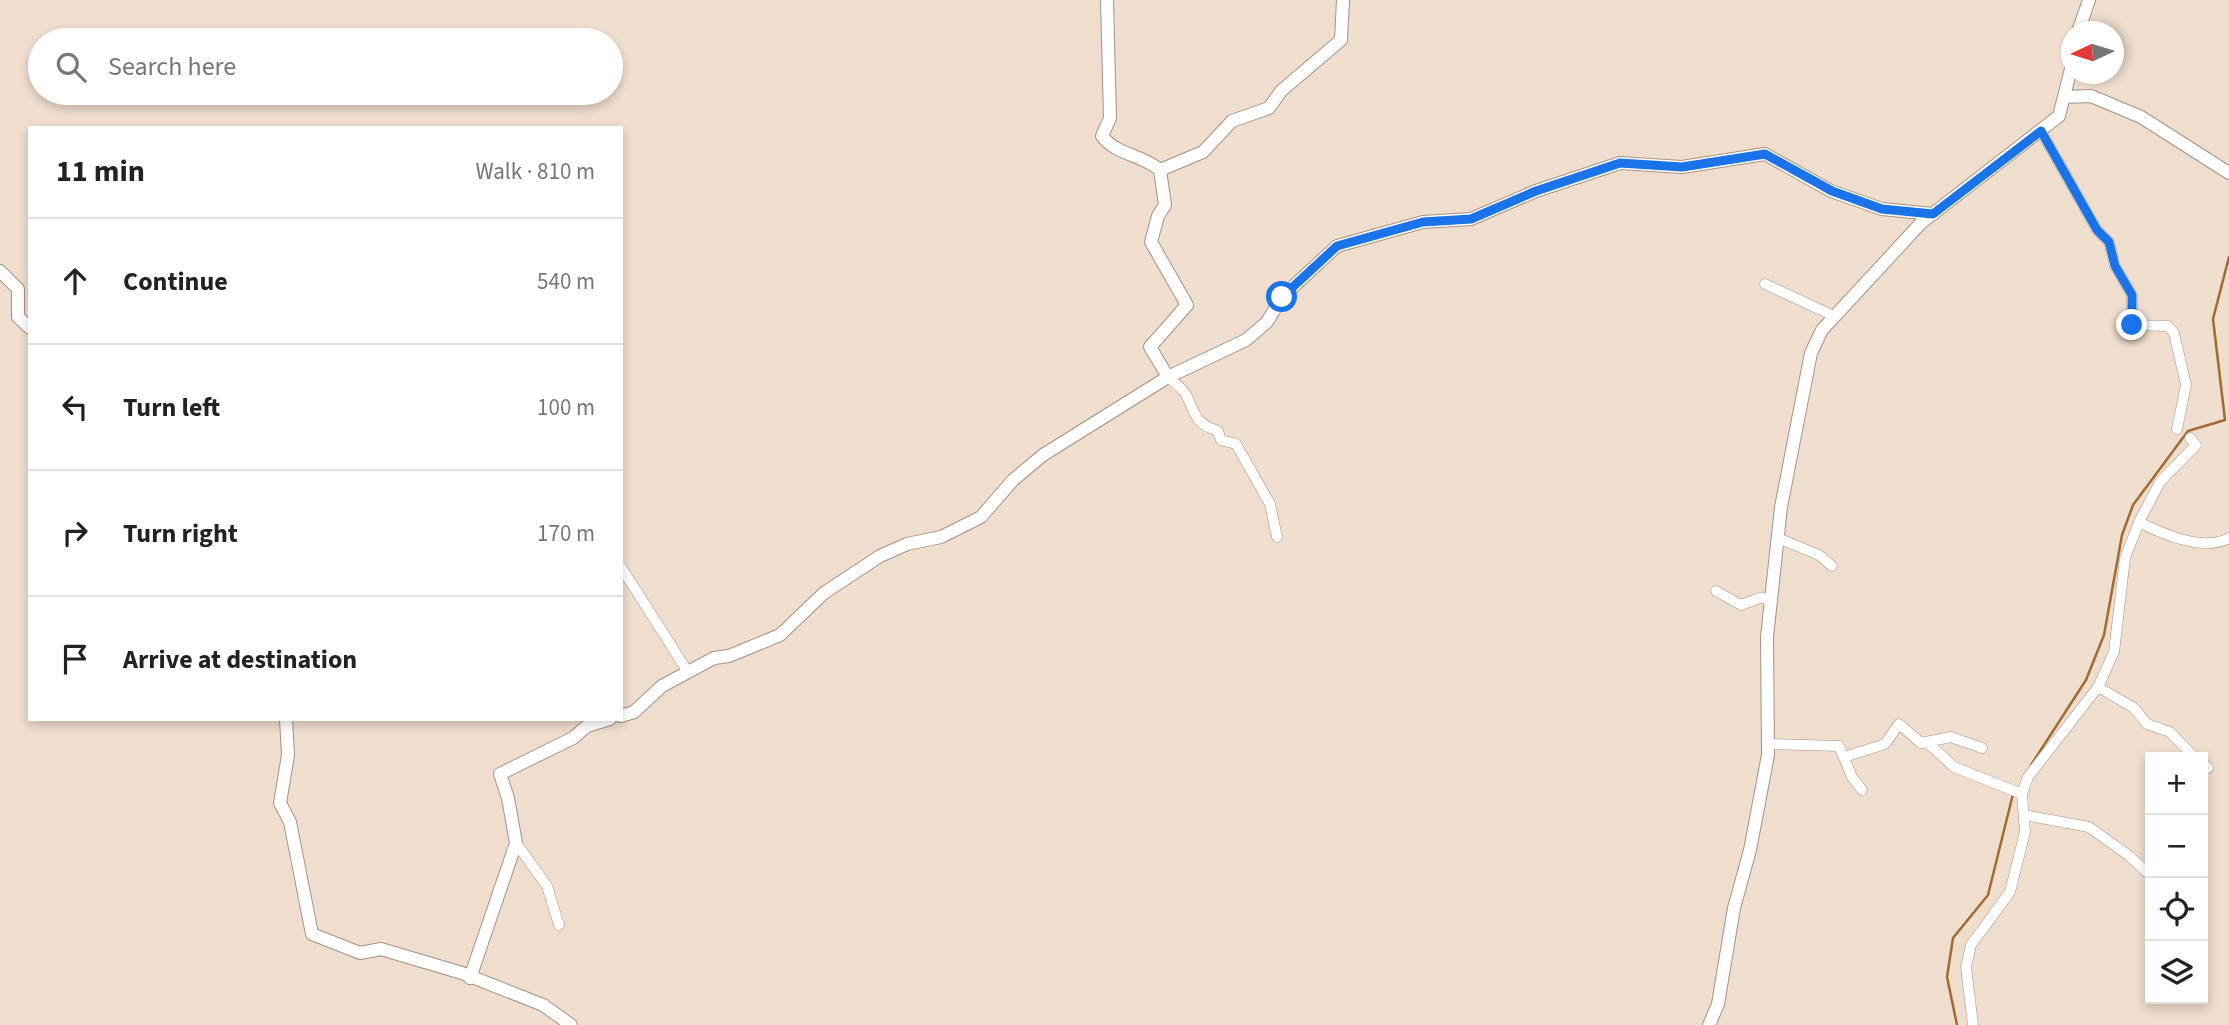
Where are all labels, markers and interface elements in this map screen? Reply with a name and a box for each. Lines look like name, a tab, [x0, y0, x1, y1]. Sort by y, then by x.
north arrow	[2061, 21, 2124, 84]
search box	[28, 28, 623, 105]
icon: search	[52, 48, 90, 86]
text: Search here	[108, 48, 236, 85]
text: 11 min	[56, 150, 145, 193]
text: Walk · 810 m	[476, 155, 595, 188]
icon: ahead	[56, 262, 94, 300]
text: Continue	[123, 263, 228, 300]
text: 540 m	[537, 265, 595, 298]
route start	[1266, 281, 1297, 312]
route end	[2116, 309, 2147, 340]
icon: left	[56, 388, 94, 426]
text: Turn left	[123, 389, 220, 426]
text: 100 m	[537, 391, 595, 424]
icon: right	[56, 514, 94, 552]
text: Turn right	[123, 515, 238, 552]
text: 170 m	[537, 517, 595, 550]
icon: arrive	[56, 640, 94, 678]
text: Arrive at destination	[123, 641, 357, 678]
map controls	[2145, 752, 2208, 1004]
button: +	[2145, 752, 2208, 815]
button: −	[2145, 815, 2208, 878]
button: locate	[2145, 878, 2208, 941]
button: layers	[2145, 941, 2208, 1004]

